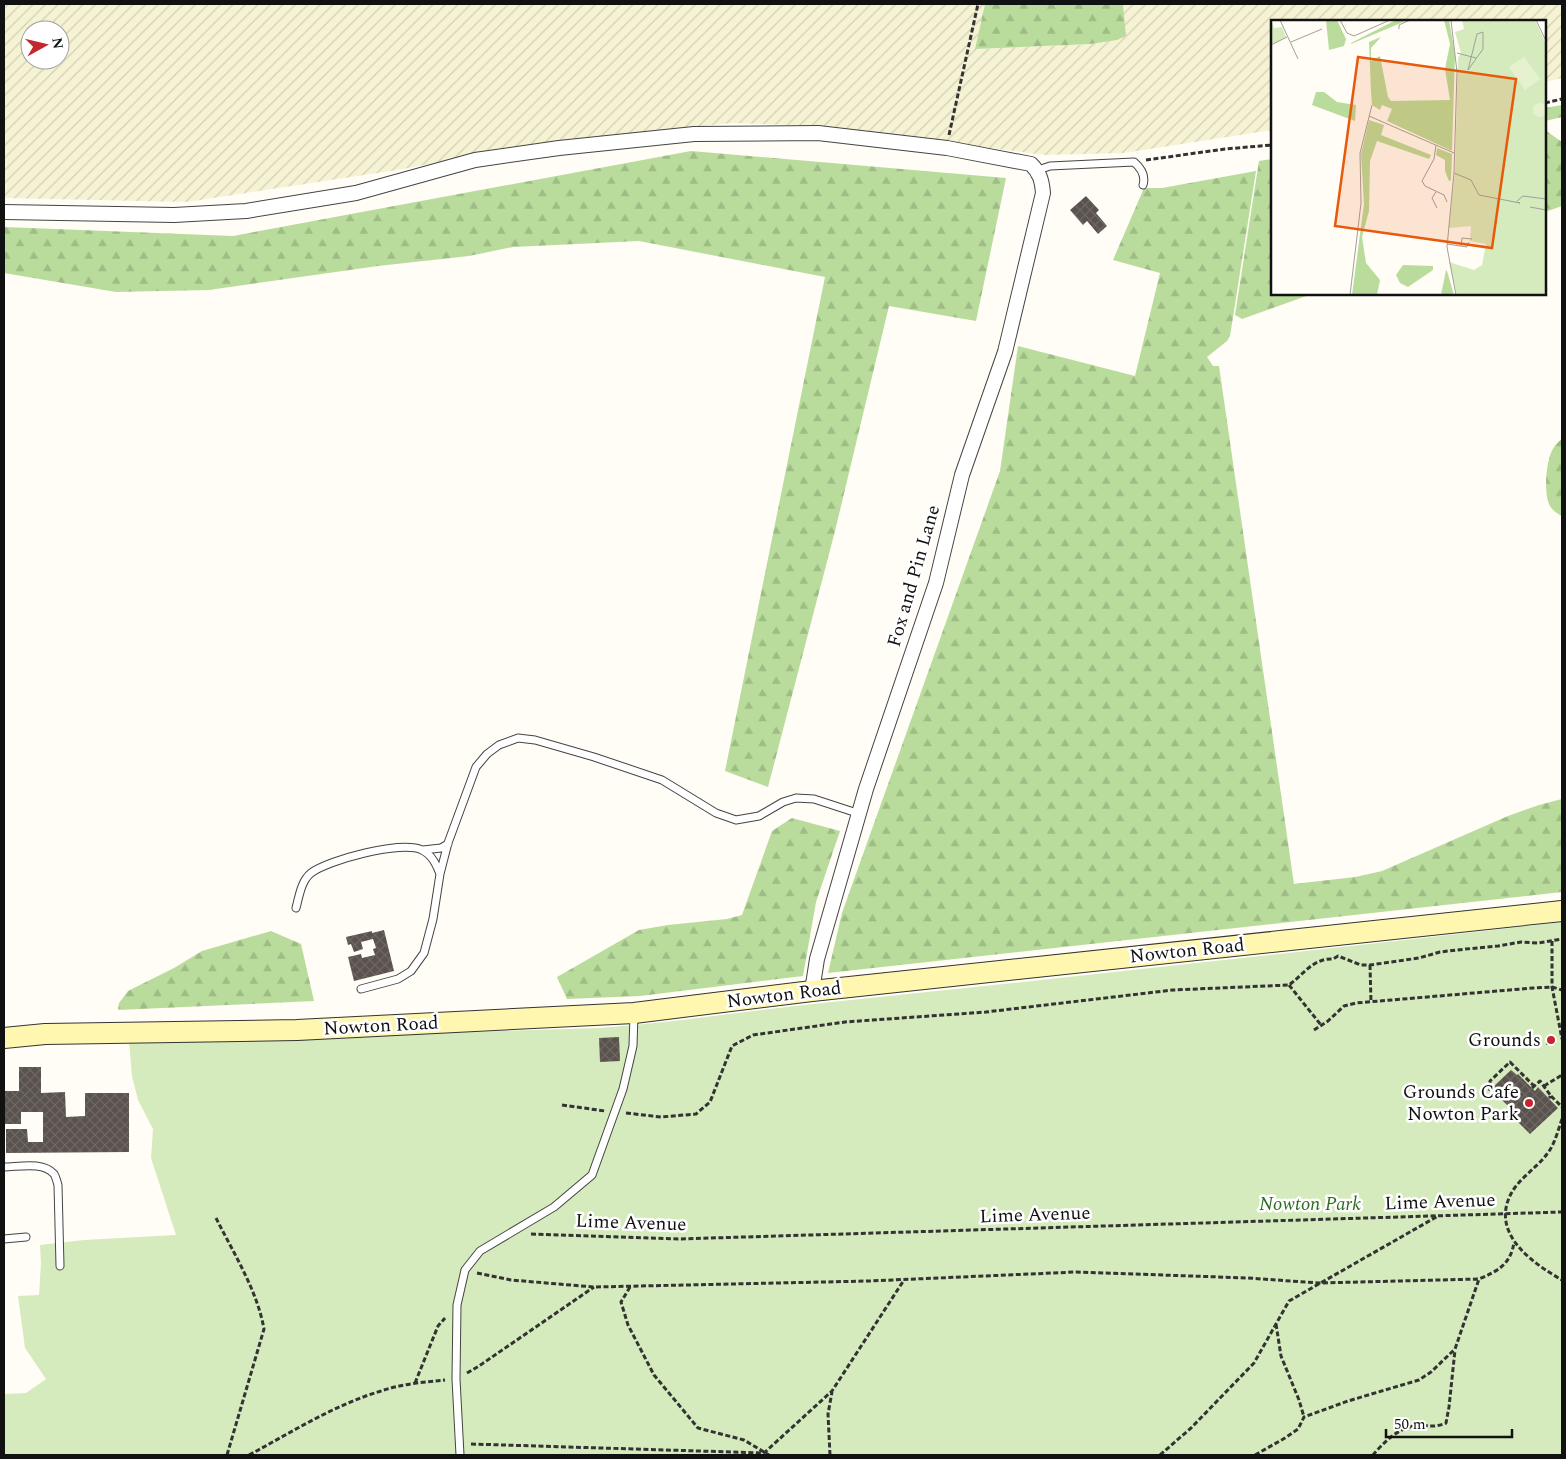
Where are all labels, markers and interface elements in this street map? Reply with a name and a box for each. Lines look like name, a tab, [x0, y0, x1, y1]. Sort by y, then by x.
north arrow	[20, 20, 70, 70]
inset map	[1271, 20, 1546, 295]
text: N	[46, 36, 69, 50]
street label: Fox and Pin Lane	[880, 502, 948, 650]
street label: Nowton Road	[1128, 931, 1246, 971]
street label: Nowton Road	[725, 974, 843, 1016]
street label: Nowton Road	[323, 1009, 439, 1043]
place label: Grounds	[1468, 1026, 1541, 1055]
marker: Grounds	[1545, 1034, 1557, 1046]
place label: Grounds Cafe Nowton Park	[1403, 1078, 1519, 1129]
marker: Grounds Cafe Nowton Park	[1523, 1097, 1535, 1109]
street label: Lime Avenue	[1384, 1186, 1496, 1218]
park label: Nowton Park	[1259, 1190, 1361, 1219]
street label: Lime Avenue	[979, 1199, 1091, 1231]
street label: Lime Avenue	[575, 1207, 687, 1239]
scale bar	[1386, 1406, 1512, 1438]
text: 50 m	[1394, 1413, 1426, 1436]

